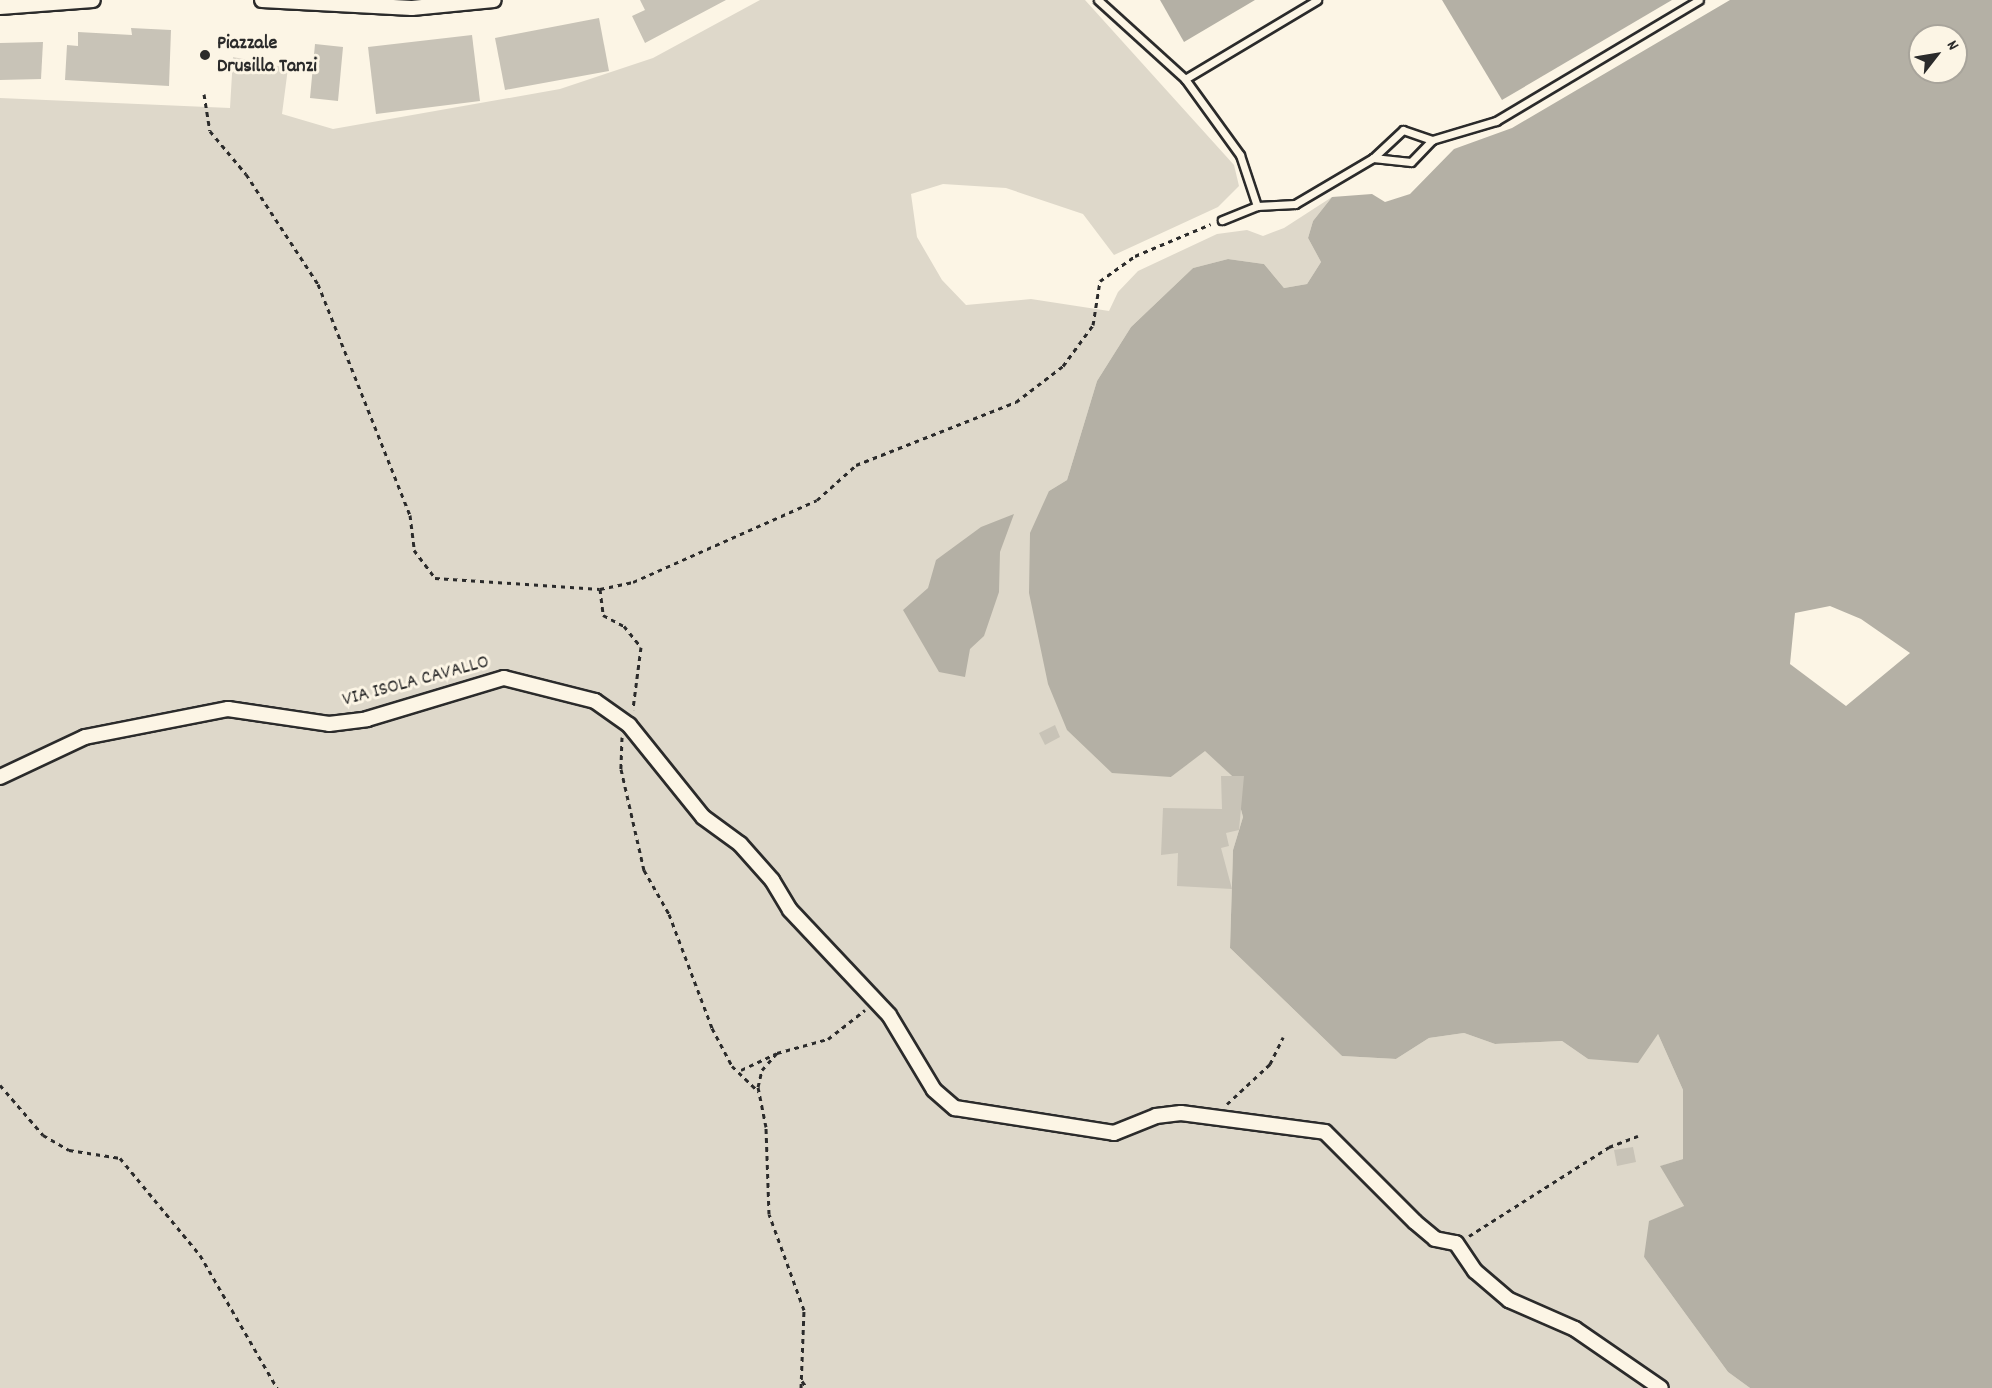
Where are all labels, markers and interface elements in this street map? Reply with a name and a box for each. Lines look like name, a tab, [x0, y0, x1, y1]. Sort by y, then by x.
north arrow	[1908, 24, 1968, 84]
place label: Piazzale Drusilla Tanzi	[217, 32, 317, 79]
text: N	[1940, 36, 1964, 55]
marker: Piazzale Drusilla Tanzi	[198, 48, 212, 62]
street label: VIA ISOLA CAVALLO	[340, 651, 492, 713]

